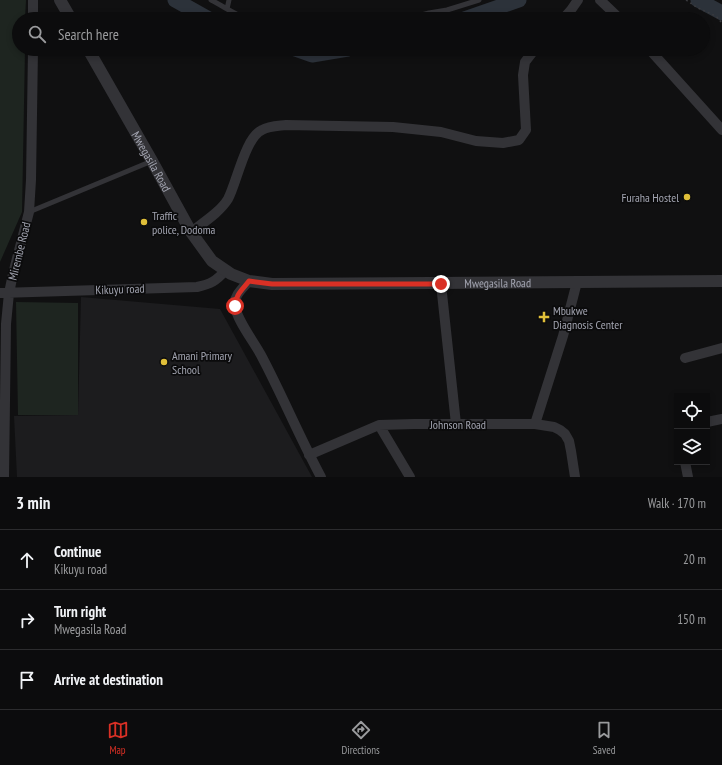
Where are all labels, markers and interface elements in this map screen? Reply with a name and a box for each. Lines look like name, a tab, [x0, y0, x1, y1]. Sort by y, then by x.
search box	[12, 12, 710, 56]
icon: search	[26, 23, 48, 45]
text: Search here	[58, 25, 119, 44]
street label: Mwegasila Road	[129, 128, 175, 194]
place label: Furaha Hostel	[621, 190, 679, 205]
marker: Furaha Hostel	[682, 192, 692, 202]
place label: Traffic police, Dodoma	[152, 208, 215, 237]
marker: Traffic police, Dodoma	[139, 217, 149, 227]
street label: Mirembe Road	[5, 220, 33, 282]
route end	[432, 275, 450, 293]
street label: Mwegasila Road	[464, 275, 531, 290]
street label: Kikuyu road	[95, 281, 145, 297]
route start	[226, 297, 244, 315]
place label: Mbukwe Diagnosis Center	[553, 303, 623, 332]
marker: Mbukwe Diagnosis Center	[538, 311, 550, 323]
place label: Amani Primary School	[172, 348, 233, 377]
marker: Amani Primary School	[159, 357, 169, 367]
map controls	[674, 393, 710, 465]
button: locate	[674, 393, 710, 429]
street label: Johnson Road	[429, 417, 486, 432]
button: layers	[674, 429, 710, 465]
text: 3 min	[16, 492, 50, 514]
text: Walk · 170 m	[648, 495, 706, 512]
text: Continue	[54, 542, 101, 561]
icon: ahead	[16, 549, 38, 571]
text: 20 m	[683, 551, 706, 568]
text: Kikuyu road	[54, 561, 107, 578]
text: Turn right	[54, 602, 106, 621]
icon: right	[16, 609, 38, 631]
text: 150 m	[677, 611, 706, 628]
text: Mwegasila Road	[54, 621, 126, 638]
icon: arrive	[16, 669, 38, 691]
text: Arrive at destination	[54, 670, 163, 689]
tab: Map	[107, 719, 129, 757]
tab: Directions	[342, 719, 380, 757]
tab: Saved	[593, 719, 615, 757]

